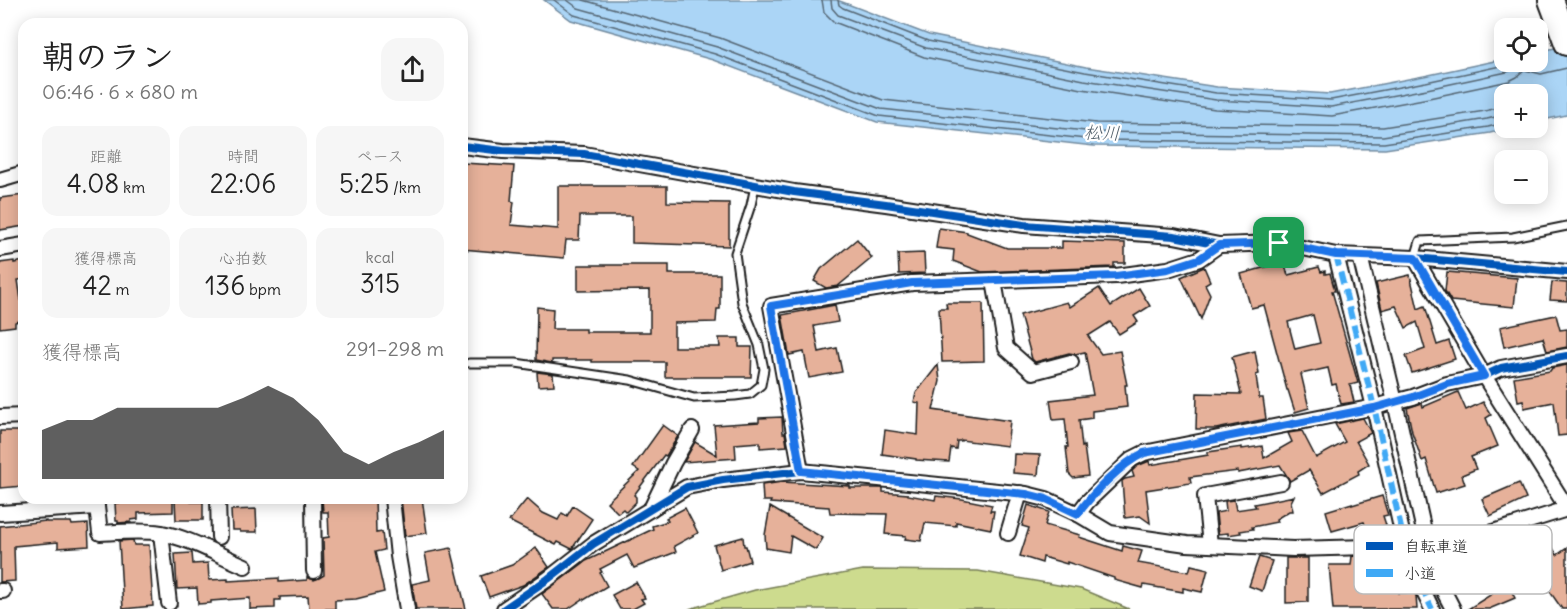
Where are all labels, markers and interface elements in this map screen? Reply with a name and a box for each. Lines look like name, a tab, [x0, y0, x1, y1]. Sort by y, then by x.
map controls	[1494, 18, 1548, 204]
button: locate	[1494, 18, 1548, 72]
text: 朝のラン	[42, 35, 174, 77]
button: share	[381, 38, 444, 101]
text: 06:46 · 6 × 680 m	[42, 79, 198, 104]
button: +	[1494, 84, 1548, 138]
water label: 松川	[1084, 120, 1120, 145]
text: 距離	[90, 146, 122, 166]
text: 時間	[227, 146, 259, 166]
text: ペース	[356, 146, 404, 166]
button: −	[1494, 150, 1548, 204]
text: 4.08	[67, 167, 119, 200]
text: 22:06	[210, 167, 276, 200]
text: 5:25	[339, 167, 389, 200]
text: km	[119, 177, 145, 197]
text: /km	[389, 177, 421, 197]
pin	[1253, 217, 1304, 268]
icon: arrive	[1262, 226, 1295, 259]
text: kcal	[366, 247, 394, 267]
text: 獲得標高	[74, 248, 138, 268]
text: 心拍数	[219, 248, 267, 268]
text: 315	[360, 267, 400, 300]
text: 42	[82, 269, 112, 302]
text: 136	[205, 269, 245, 302]
text: m	[112, 279, 130, 299]
text: bpm	[245, 279, 281, 299]
text: 291–298 m	[346, 336, 444, 361]
text: 獲得標高	[42, 339, 122, 364]
legend	[1354, 525, 1552, 594]
text: 自転車道	[1404, 536, 1468, 556]
text: 小道	[1404, 563, 1436, 583]

